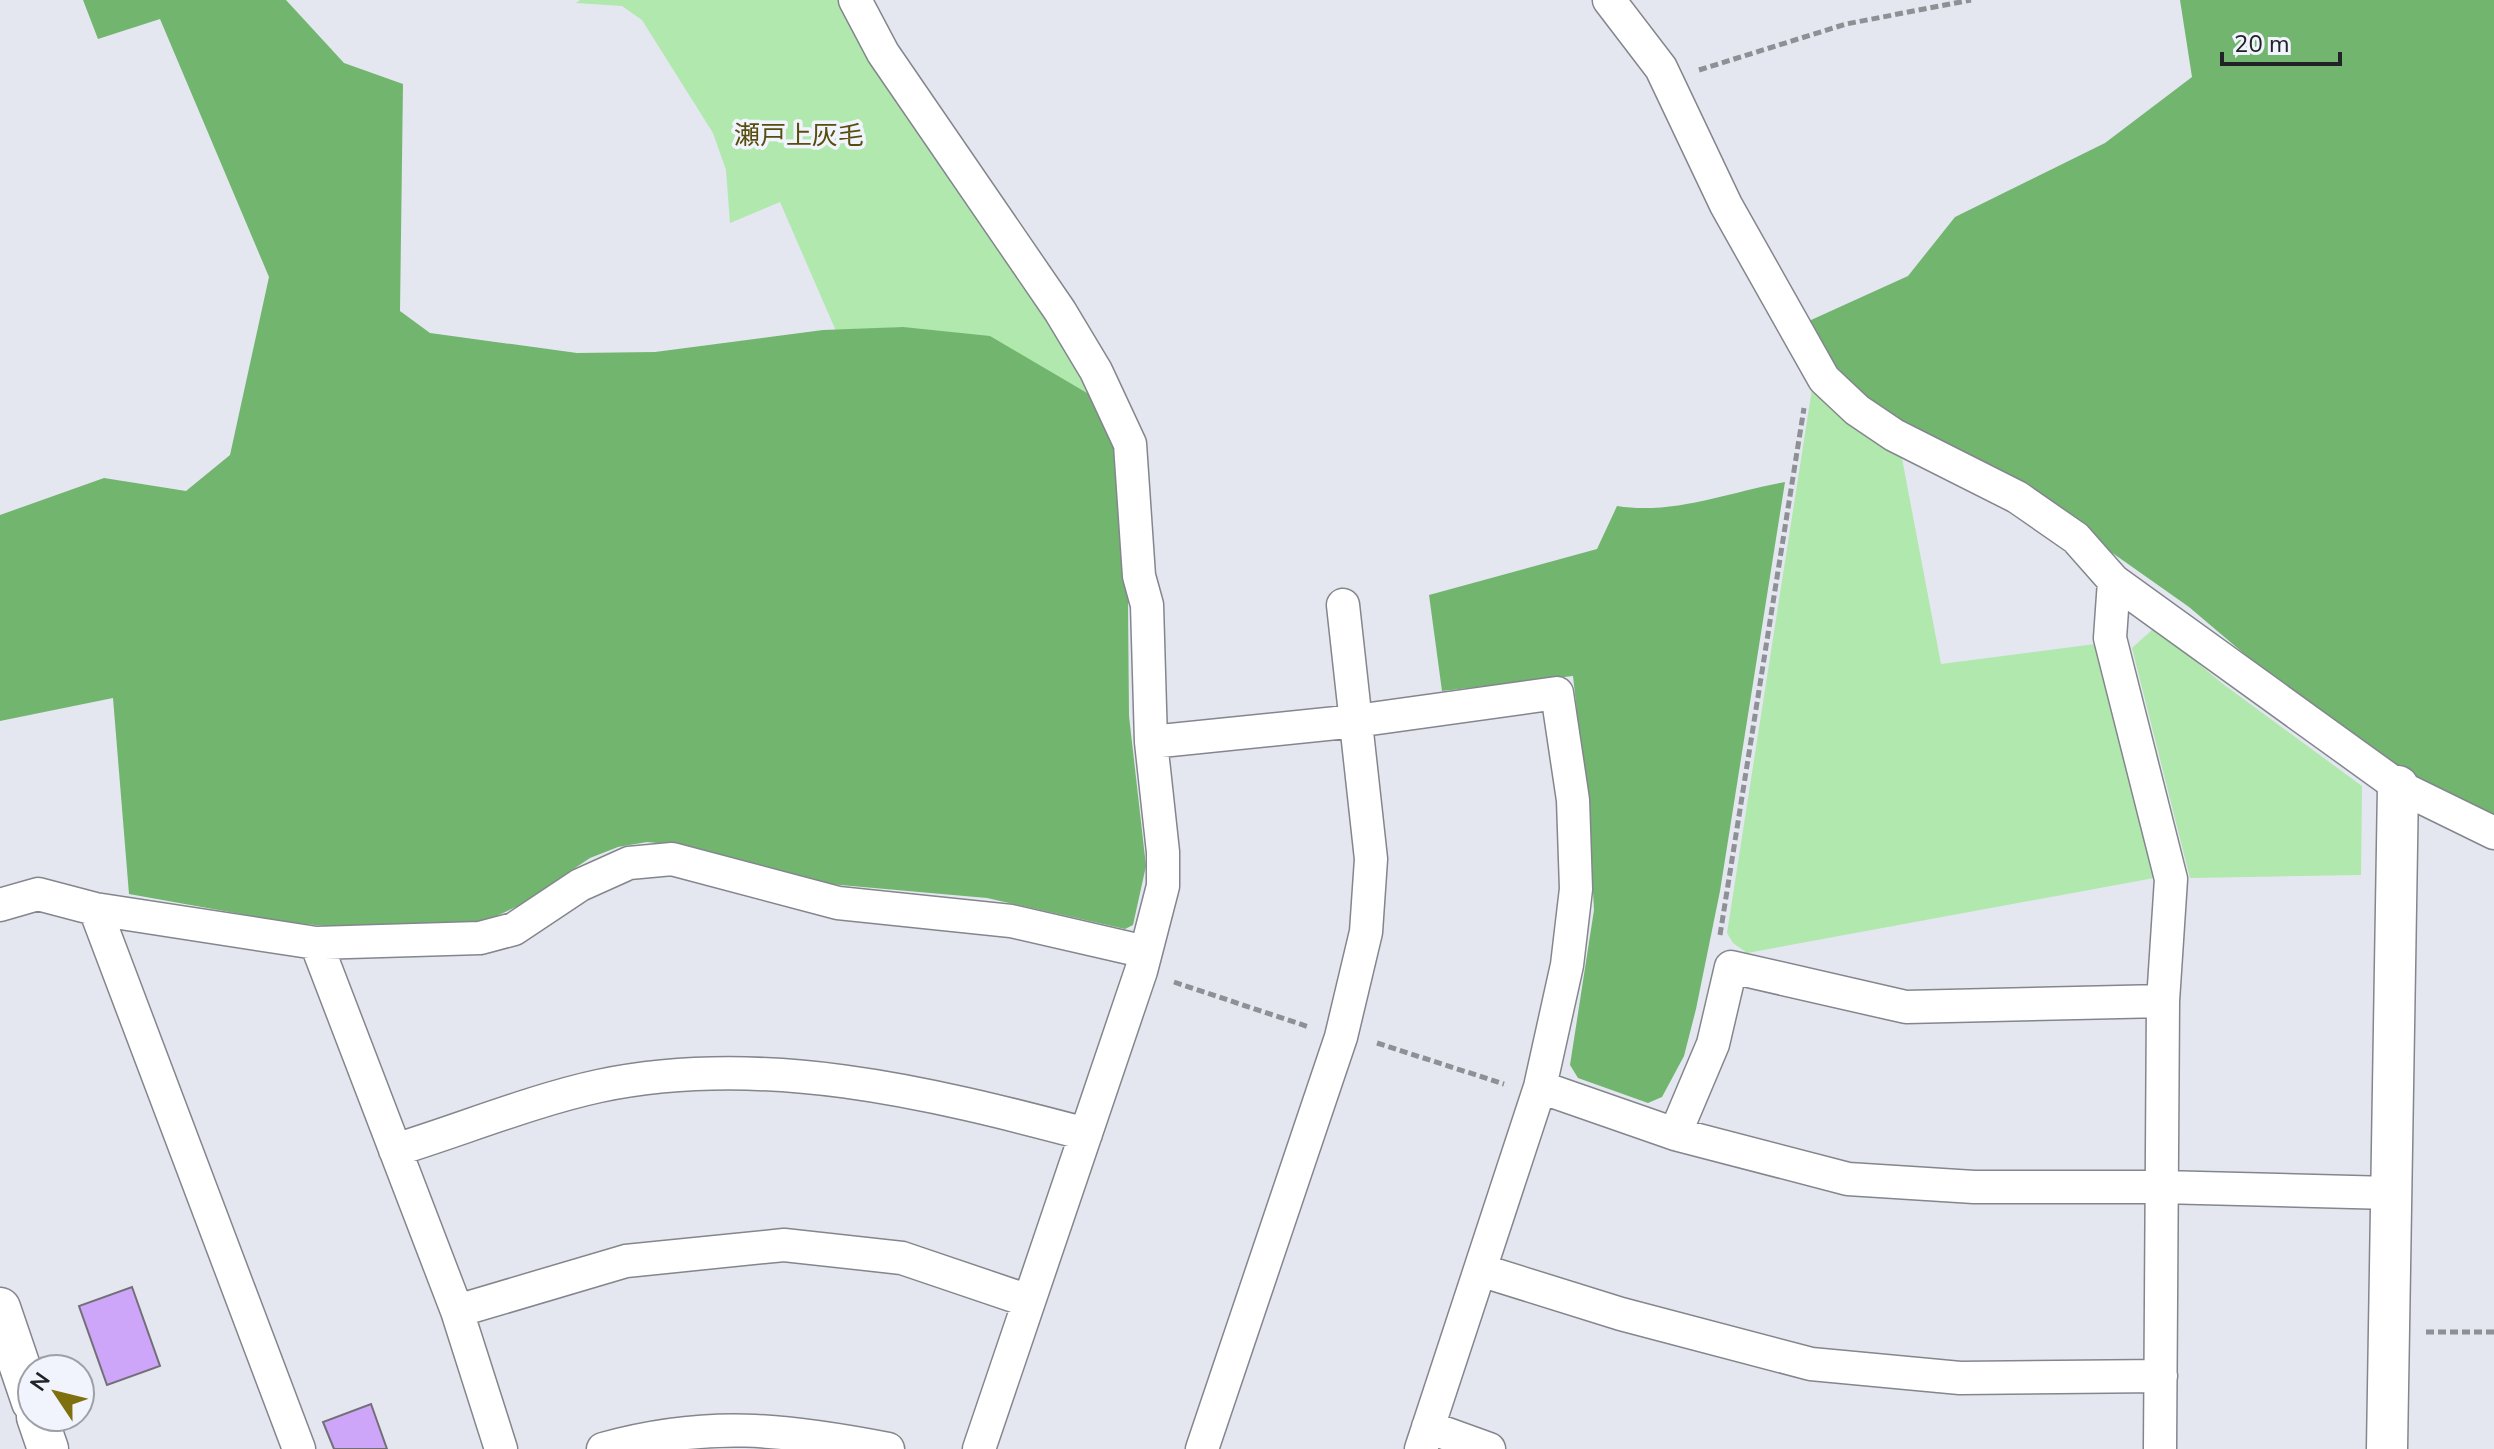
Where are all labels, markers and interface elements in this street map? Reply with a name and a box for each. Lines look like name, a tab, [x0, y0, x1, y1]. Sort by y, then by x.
scale bar	[2222, 16, 2340, 66]
text: 20 m	[2234, 28, 2290, 60]
district label: 瀬戸上灰毛	[734, 118, 864, 153]
north arrow	[16, 1353, 96, 1433]
text: N	[23, 1367, 57, 1397]

